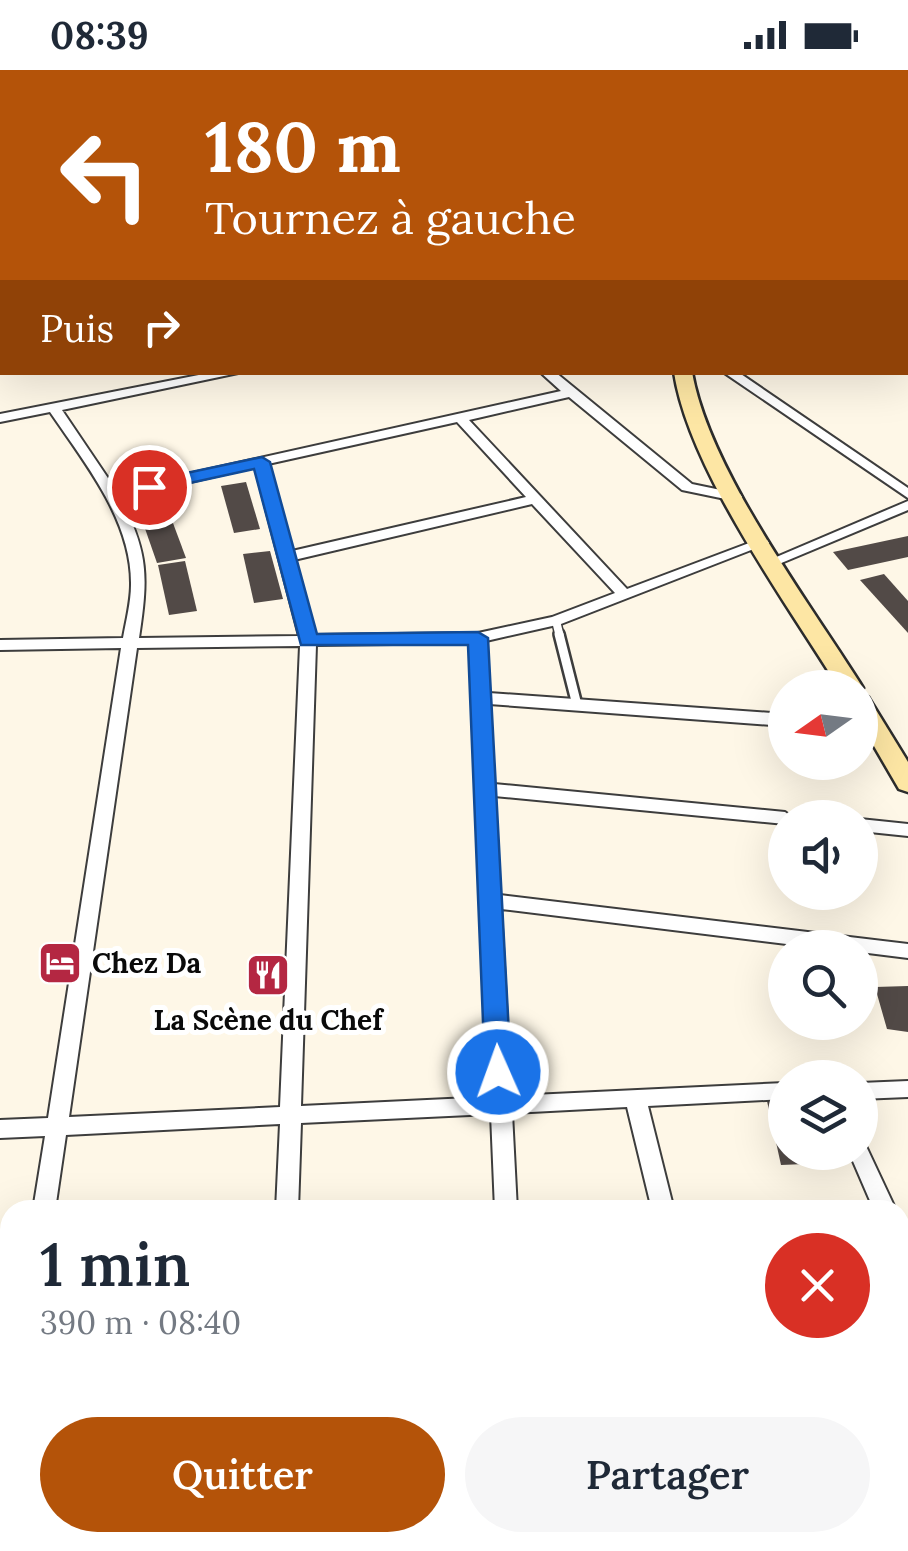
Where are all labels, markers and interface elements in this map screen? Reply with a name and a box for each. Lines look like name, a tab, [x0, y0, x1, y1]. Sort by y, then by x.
text: 08:39	[50, 11, 149, 59]
text: 180 m	[205, 102, 401, 191]
icon: left	[40, 110, 170, 240]
text: Tournez à gauche	[205, 189, 576, 246]
icon: right	[134, 300, 189, 355]
text: Puis	[40, 304, 114, 352]
pin	[107, 445, 192, 530]
icon: arrive	[122, 460, 177, 515]
north arrow	[768, 670, 878, 780]
map controls	[768, 670, 878, 1170]
button: sound	[768, 800, 878, 910]
button: search	[768, 930, 878, 1040]
hotel icon: Chez Da	[37, 940, 83, 986]
place label: Chez Da	[92, 945, 202, 981]
restaurant icon: La Scène du Chef	[245, 952, 291, 998]
place label: La Scène du Chef	[154, 1002, 384, 1038]
position arrow	[446, 1020, 550, 1124]
button: layers	[768, 1060, 878, 1170]
text: 1 min	[40, 1226, 190, 1302]
button: close	[765, 1233, 870, 1338]
text: 390 m · 08:40	[40, 1302, 241, 1343]
button: Quitter	[40, 1417, 445, 1532]
button: Partager	[465, 1417, 870, 1532]

